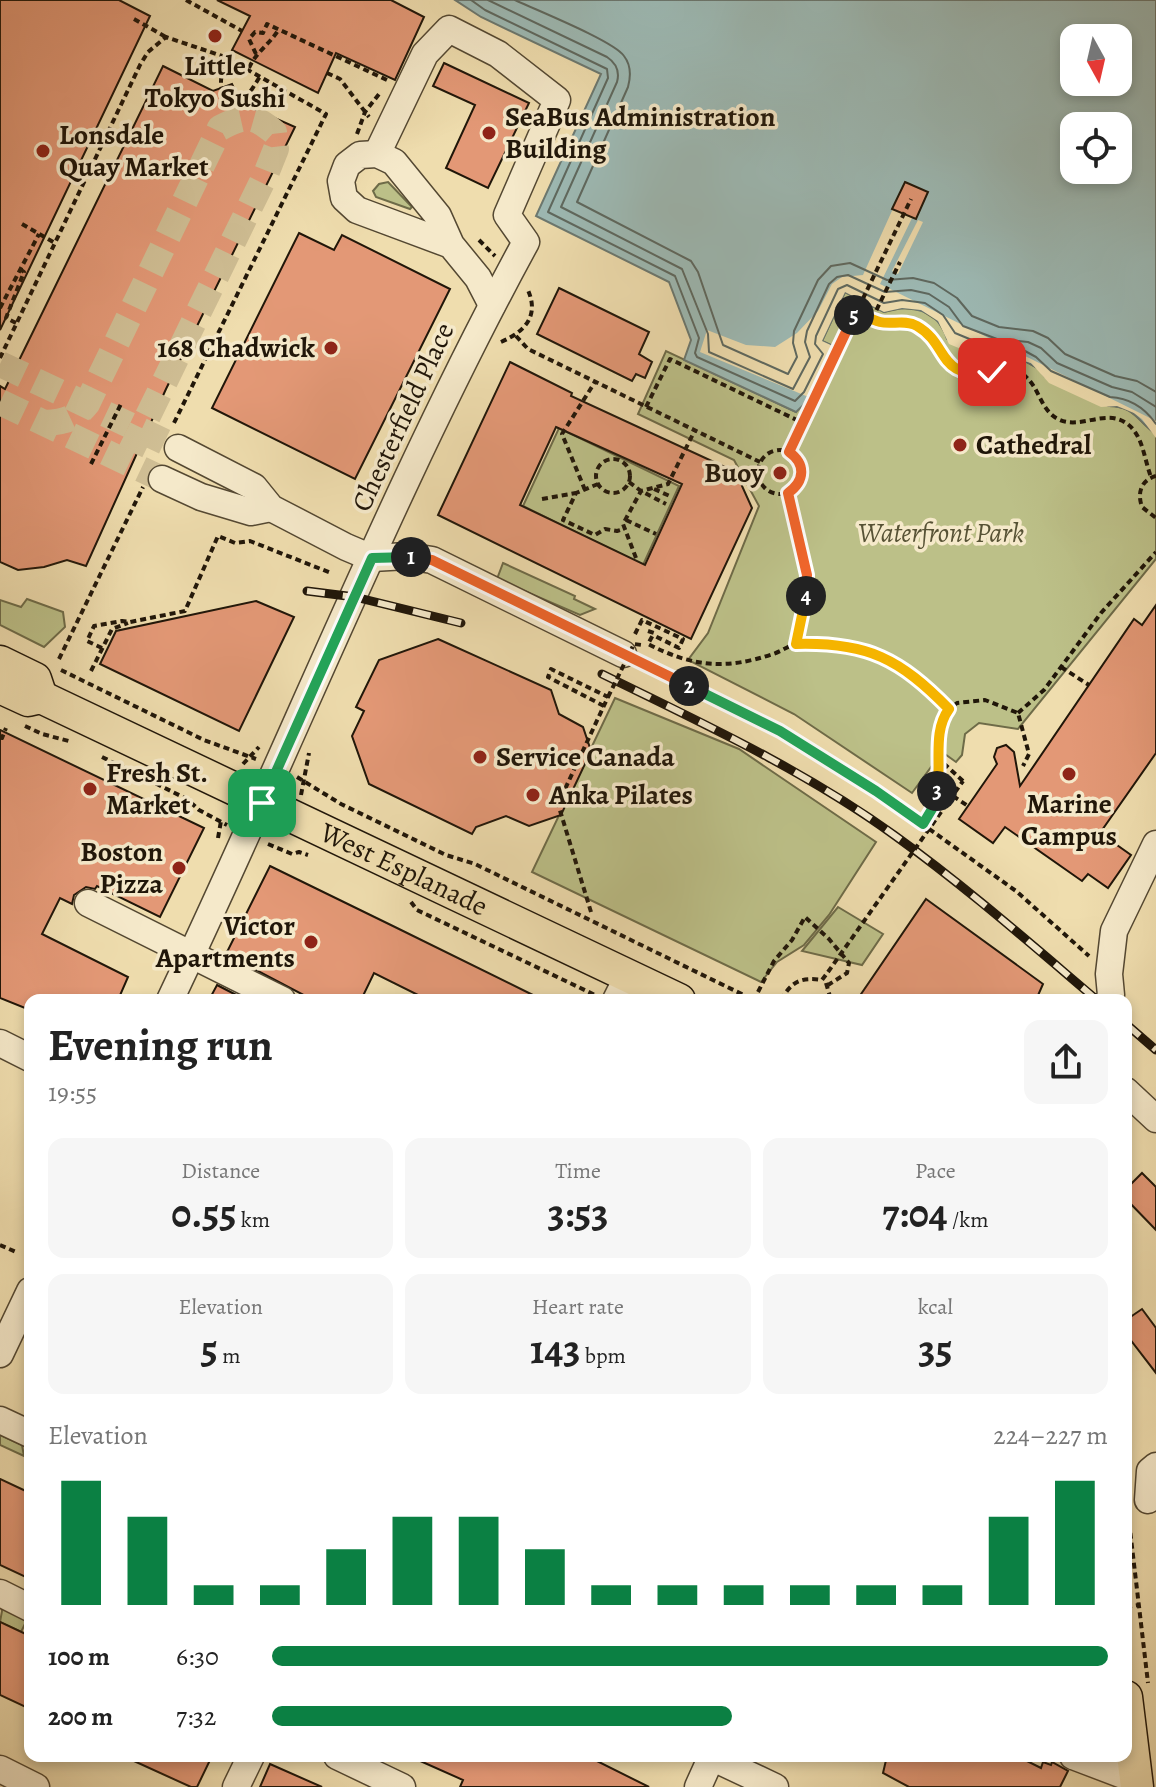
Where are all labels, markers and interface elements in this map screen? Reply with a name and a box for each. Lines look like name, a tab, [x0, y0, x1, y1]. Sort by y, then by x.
north arrow	[1060, 24, 1132, 96]
map controls	[1060, 24, 1132, 184]
marker: Little Tokyo Sushi	[206, 27, 224, 45]
place label: Little Tokyo Sushi	[145, 47, 285, 117]
place label: SeaBus Administration Building	[505, 98, 776, 168]
button: locate	[1060, 112, 1132, 184]
place label: Lonsdale Quay Market	[59, 116, 209, 186]
marker: SeaBus Administration Building	[480, 124, 498, 142]
marker: Lonsdale Quay Market	[34, 142, 52, 160]
pin: 5	[834, 295, 874, 335]
text: 5	[849, 300, 859, 330]
street label: Chesterfield Place	[343, 316, 463, 518]
place label: 168 Chadwick	[157, 329, 316, 367]
pin	[958, 338, 1026, 406]
marker: 168 Chadwick	[322, 339, 340, 357]
icon: check	[970, 350, 1014, 394]
place label: Cathedral	[976, 426, 1092, 464]
marker: Cathedral	[951, 436, 969, 454]
place label: Buoy	[704, 454, 765, 492]
marker: Buoy	[771, 464, 789, 482]
park label: Waterfront Park	[858, 514, 1024, 552]
pin: 1	[391, 537, 431, 577]
text: 1	[407, 542, 415, 572]
pin: 4	[786, 576, 826, 616]
text: 4	[801, 581, 811, 611]
pin: 2	[669, 666, 709, 706]
text: 2	[684, 671, 694, 701]
place label: Service Canada	[496, 738, 675, 776]
marker: Service Canada	[471, 748, 489, 766]
place label: Fresh St. Market	[106, 754, 208, 824]
marker: Marine Campus	[1060, 765, 1078, 783]
pin	[228, 769, 296, 837]
pin: 3	[917, 771, 957, 811]
place label: Anka Pilates	[548, 776, 693, 814]
text: 3	[932, 776, 942, 806]
marker: Fresh St. Market	[81, 780, 99, 798]
icon: arrive	[240, 781, 284, 825]
place label: Marine Campus	[1021, 785, 1117, 855]
marker: Anka Pilates	[524, 786, 542, 804]
street label: West Esplanade	[313, 813, 494, 925]
place label: Boston Pizza	[80, 833, 163, 903]
marker: Boston Pizza	[170, 859, 188, 877]
place label: Victor Apartments	[155, 907, 295, 977]
marker: Victor Apartments	[302, 933, 320, 951]
text: Evening run	[48, 1015, 273, 1075]
button: share	[1024, 1020, 1108, 1104]
text: 19:55	[48, 1075, 97, 1110]
text: Distance	[181, 1156, 260, 1186]
text: Time	[555, 1156, 601, 1186]
text: Pace	[915, 1156, 956, 1186]
text: 0.55	[171, 1186, 237, 1241]
text: 3:53	[547, 1186, 608, 1241]
text: 7:04	[882, 1186, 948, 1241]
text: km	[237, 1205, 270, 1235]
text: /km	[948, 1205, 989, 1235]
text: Elevation	[178, 1292, 263, 1322]
text: Heart rate	[532, 1292, 624, 1322]
text: kcal	[918, 1292, 953, 1322]
text: 5	[201, 1322, 218, 1377]
text: 143	[530, 1322, 580, 1377]
text: 35	[918, 1322, 952, 1377]
text: m	[218, 1341, 241, 1371]
text: bpm	[580, 1341, 626, 1371]
text: Elevation	[48, 1418, 148, 1453]
text: 224–227 m	[993, 1418, 1108, 1453]
text: 100 m	[48, 1639, 110, 1674]
text: 6:30	[176, 1639, 219, 1674]
text: 200 m	[48, 1699, 113, 1734]
text: 7:32	[176, 1699, 216, 1734]

